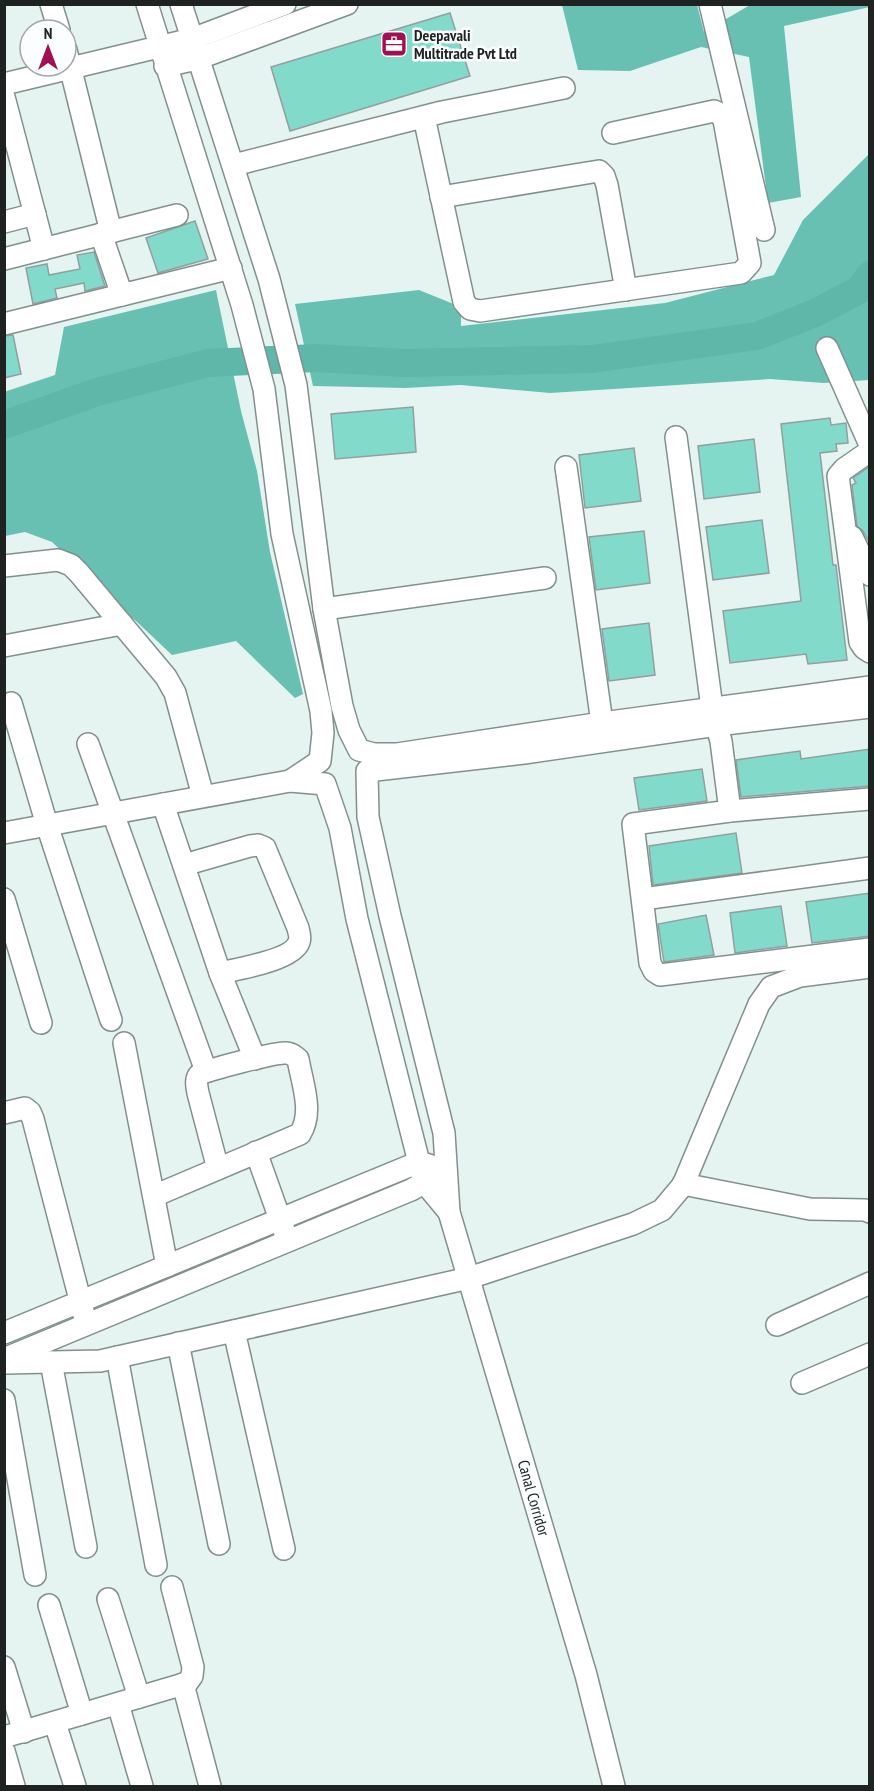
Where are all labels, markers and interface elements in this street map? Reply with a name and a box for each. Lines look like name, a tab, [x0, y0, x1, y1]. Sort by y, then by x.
north arrow	[18, 18, 78, 78]
text: N	[44, 23, 52, 43]
place label: Deepavali Multitrade Pvt Ltd	[414, 25, 517, 63]
office icon: Deepavali Multitrade Pvt Ltd	[379, 29, 409, 59]
street label: Canal Corridor	[514, 1458, 555, 1539]

